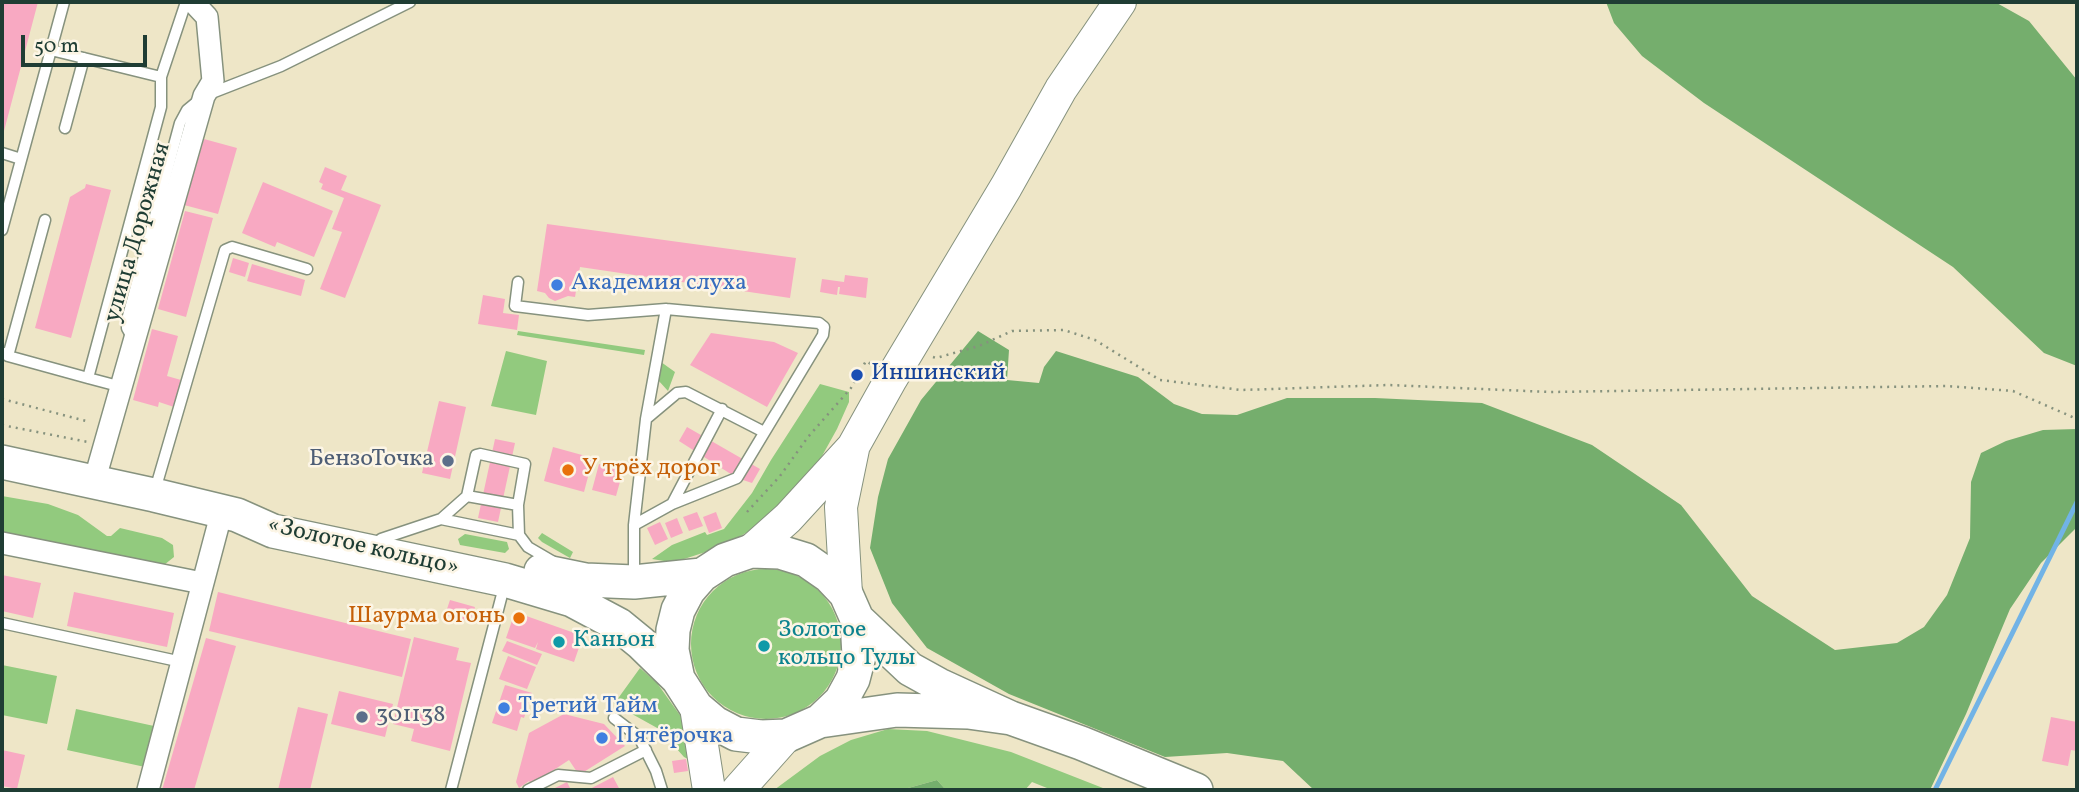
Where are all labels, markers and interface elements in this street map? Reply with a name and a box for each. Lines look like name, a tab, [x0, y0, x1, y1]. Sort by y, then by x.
scale bar	[24, 21, 150, 65]
text: 50 m	[34, 32, 79, 61]
street label: улица Дорожная	[100, 140, 178, 326]
place label: Академия слуха	[571, 271, 747, 299]
marker: Академия слуха	[549, 277, 565, 293]
place label: Иншинский	[871, 361, 1006, 389]
marker: Иншинский	[849, 367, 865, 383]
place label: БензоТочка	[309, 447, 434, 475]
marker: БензоТочка	[440, 453, 456, 469]
place label: У трёх дорог	[582, 456, 720, 484]
marker: У трёх дорог	[560, 462, 576, 478]
street label: «Золотое кольцо»	[265, 512, 461, 584]
place label: Шаурма огонь	[348, 604, 505, 632]
marker: Шаурма огонь	[511, 610, 527, 626]
place label: Золотое кольцо Тулы	[778, 618, 916, 674]
place label: Каньон	[573, 628, 655, 656]
marker: Каньон	[551, 634, 567, 650]
marker: Золотое кольцо Тулы	[756, 638, 772, 654]
place label: Третий Тайм	[518, 694, 658, 722]
marker: Третий Тайм	[496, 700, 512, 716]
place label: 301138	[376, 703, 445, 731]
marker: 301138	[354, 709, 370, 725]
place label: Пятёрочка	[616, 724, 734, 752]
marker: Пятёрочка	[594, 730, 610, 746]

